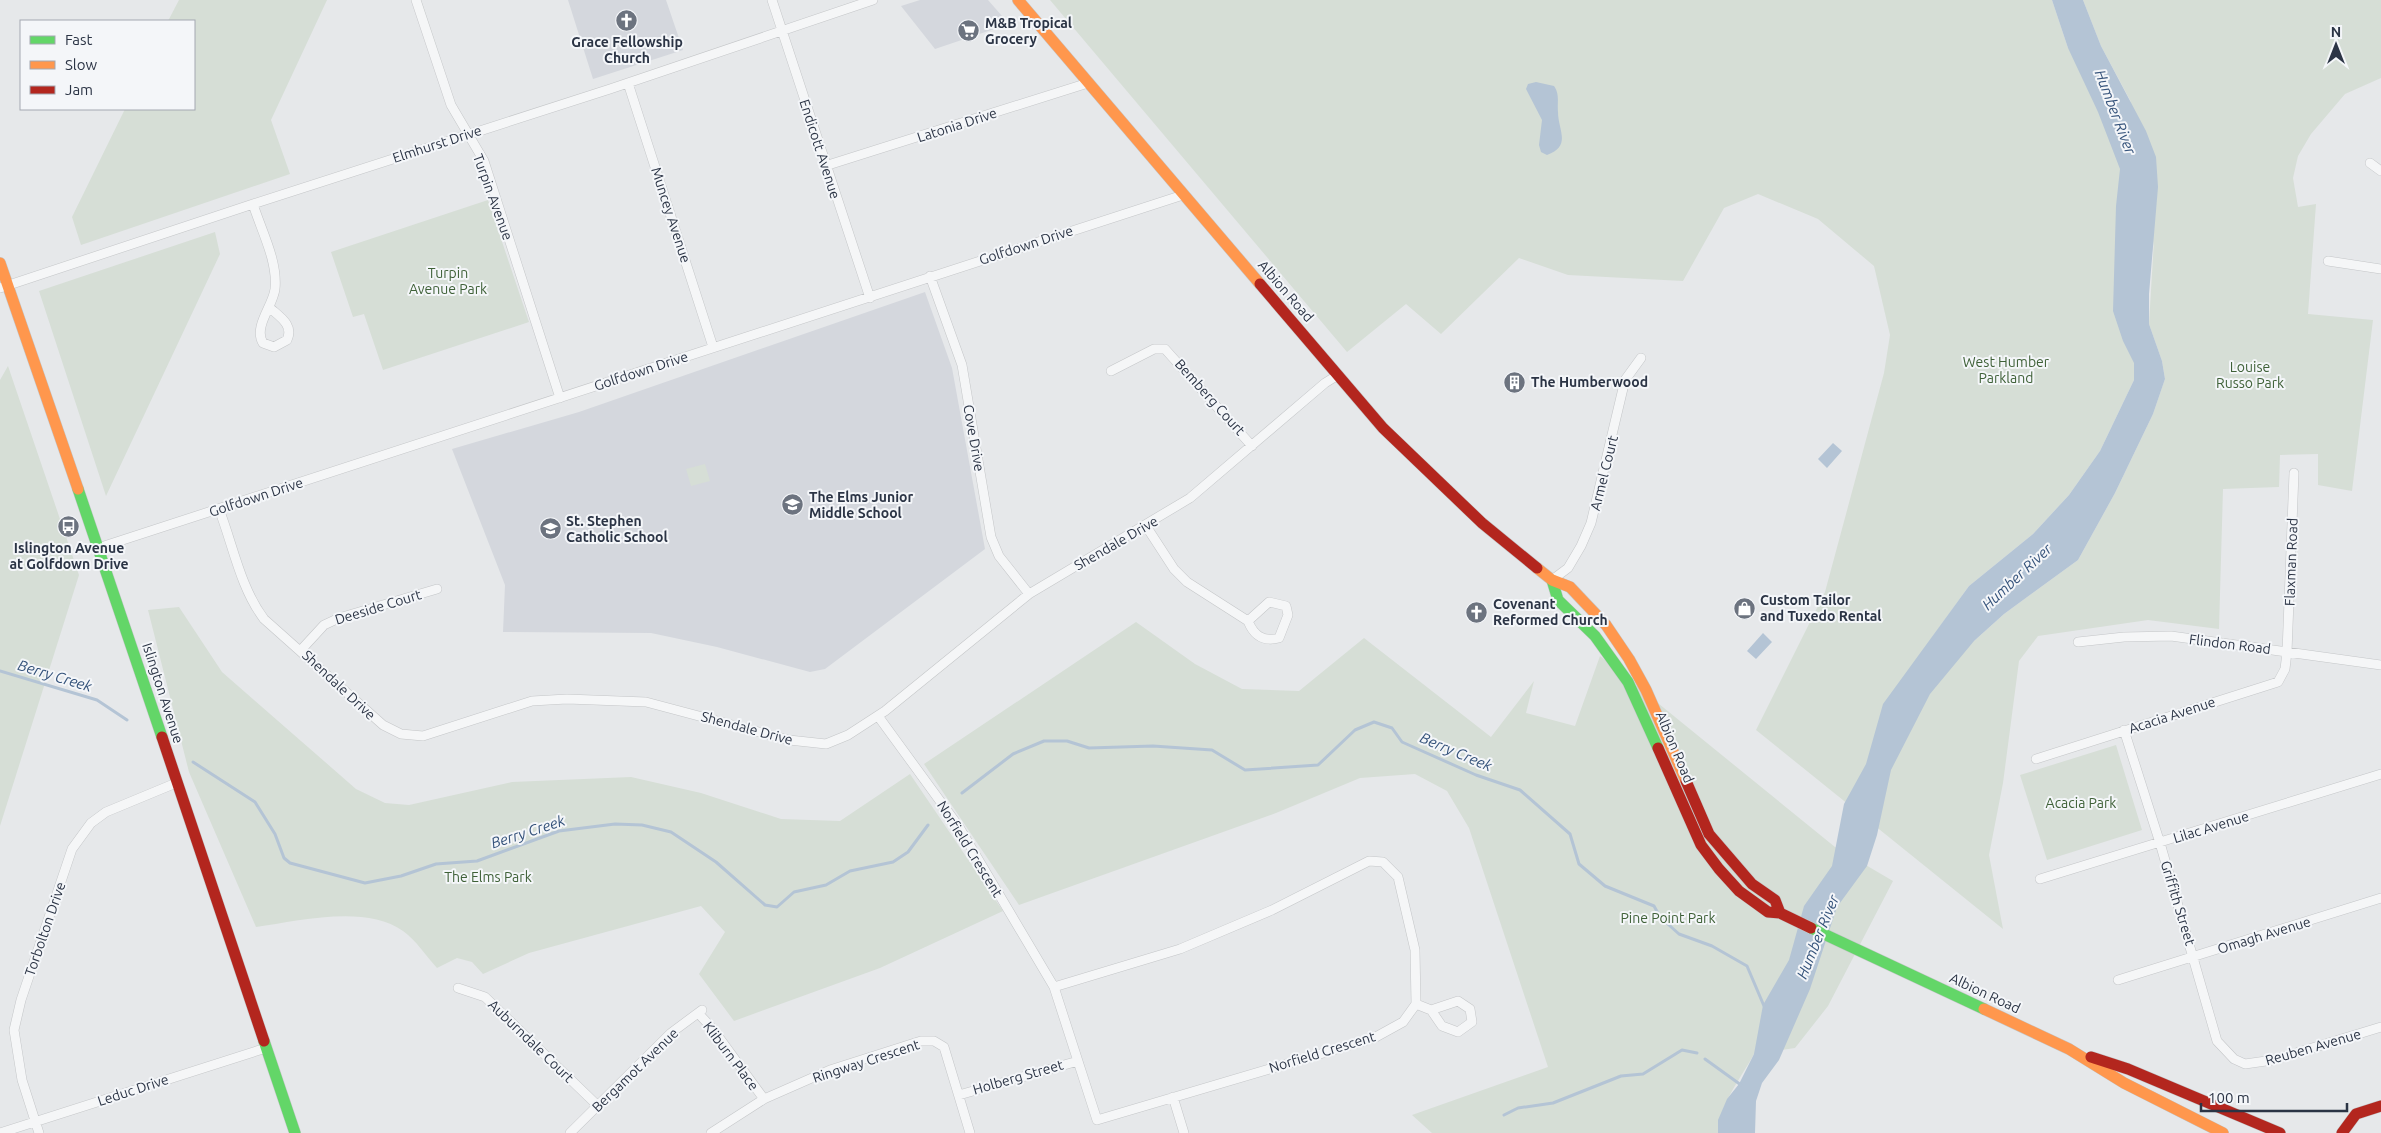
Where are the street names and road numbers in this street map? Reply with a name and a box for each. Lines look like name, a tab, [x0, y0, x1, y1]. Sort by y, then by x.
street label: Endicott Avenue	[796, 97, 844, 201]
street label: Latonia Drive	[915, 105, 999, 145]
street label: Elmhurst Drive	[390, 122, 484, 166]
street label: Turpin Avenue	[470, 152, 516, 242]
street label: Muncey Avenue	[648, 165, 694, 265]
street label: Golfdown Drive	[977, 222, 1075, 268]
street label: Albion Road	[1255, 257, 1317, 325]
street label: Golfdown Drive	[592, 348, 690, 394]
street label: Bemberg Court	[1172, 356, 1249, 439]
street label: Cove Drive	[960, 403, 988, 473]
street label: Armel Court	[1587, 433, 1621, 512]
street label: Golfdown Drive	[207, 474, 305, 520]
street label: Shendale Drive	[1071, 513, 1161, 573]
street label: Flaxman Road	[2281, 518, 2301, 606]
street label: Deeside Court	[333, 586, 424, 628]
street label: Flindon Road	[2188, 631, 2272, 657]
street label: Islington Avenue	[139, 641, 187, 745]
street label: Shendale Drive	[299, 647, 379, 723]
street label: Acacia Avenue	[2127, 693, 2217, 737]
street label: Shendale Drive	[699, 708, 795, 748]
street label: Albion Road	[1653, 709, 1697, 785]
street label: Norfield Crescent	[934, 798, 1006, 900]
street label: Lilac Avenue	[2171, 808, 2251, 846]
street label: Griffith Street	[2158, 859, 2199, 948]
street label: Torbolton Drive	[21, 880, 69, 978]
street label: Omagh Avenue	[2215, 913, 2313, 957]
street label: Albion Road	[1947, 970, 2023, 1016]
street label: Auburndale Court	[485, 996, 577, 1086]
street label: Kliburn Place	[700, 1019, 762, 1093]
street label: Bergamot Avenue	[589, 1025, 681, 1115]
street label: Reuben Avenue	[2263, 1026, 2363, 1068]
street label: Norfield Crescent	[1267, 1028, 1378, 1076]
street label: Ringway Crescent	[810, 1036, 922, 1086]
street label: Holberg Street	[971, 1056, 1065, 1098]
street label: Leduc Drive	[95, 1071, 171, 1109]

